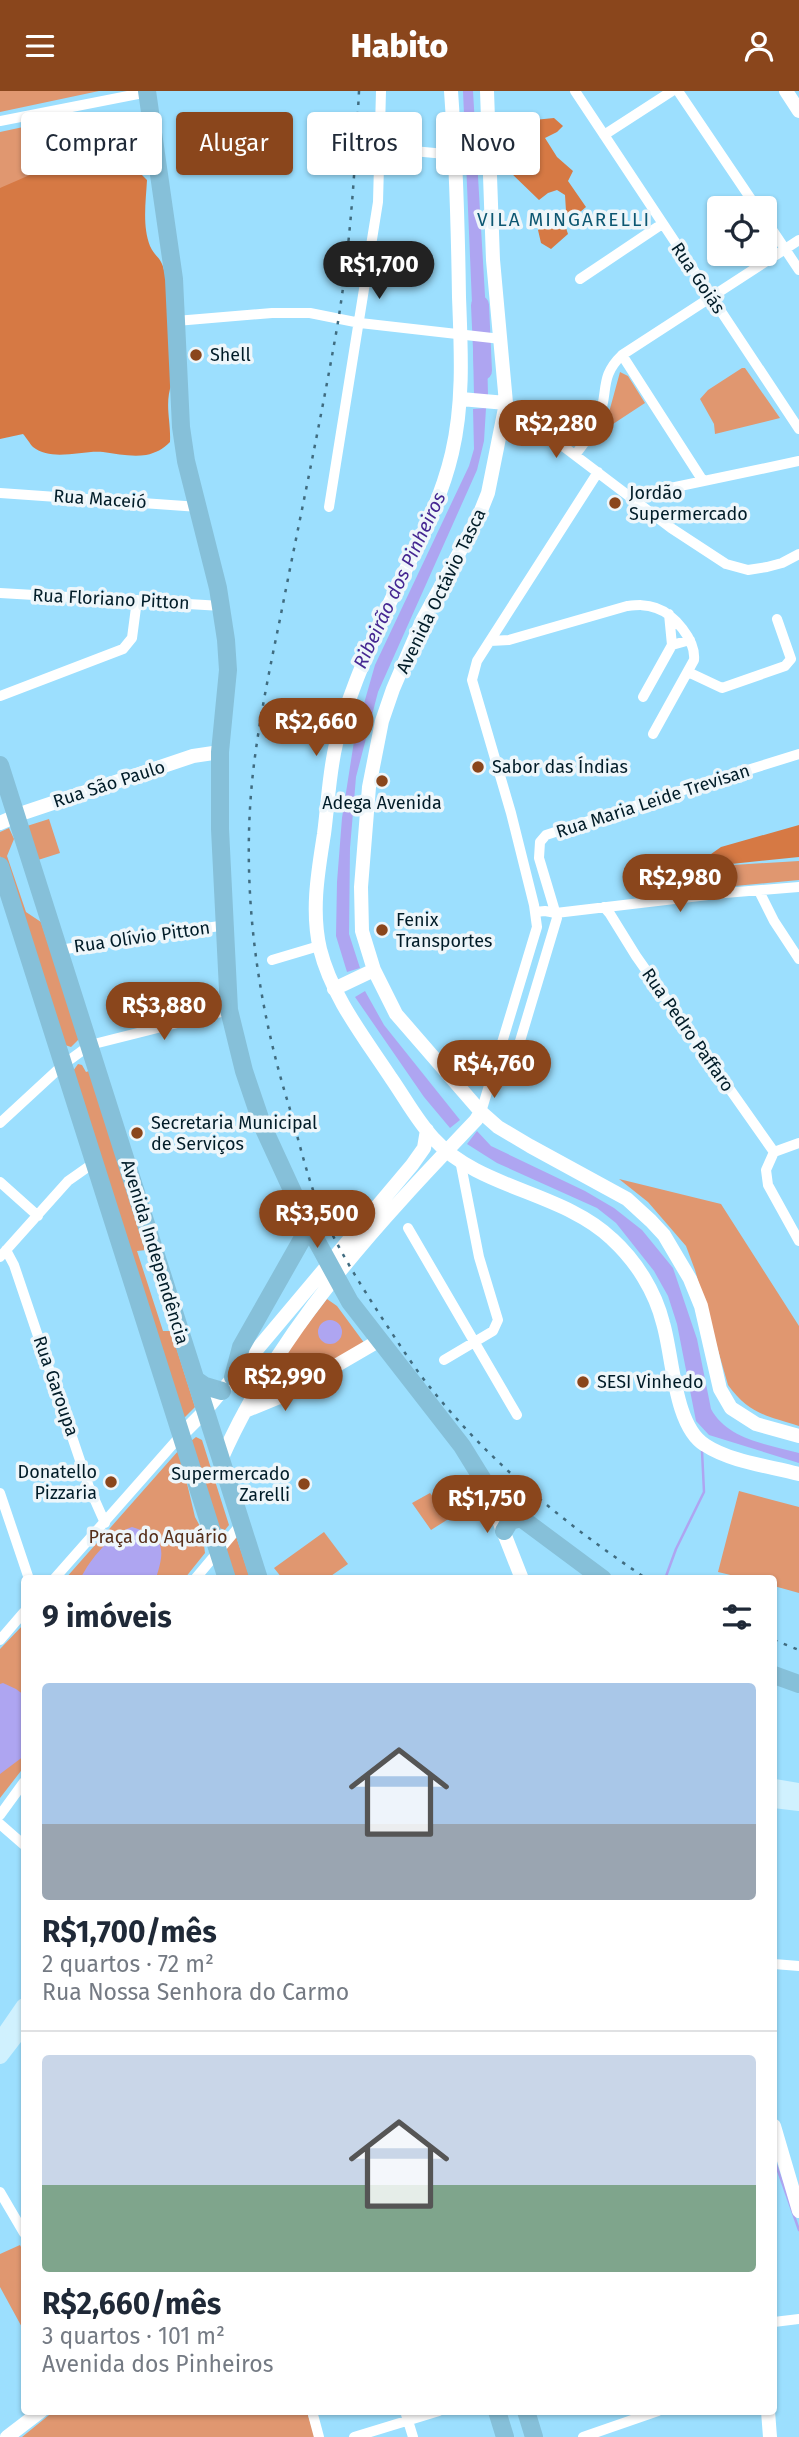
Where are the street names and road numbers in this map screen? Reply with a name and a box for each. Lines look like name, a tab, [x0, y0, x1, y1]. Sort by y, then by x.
street label: Rua Goiás	[666, 238, 730, 318]
street label: Rua Maceió	[53, 485, 147, 513]
street label: Avenida Octávio Tasca	[392, 505, 490, 677]
street label: Rua Floriano Pitton	[32, 584, 190, 614]
street label: Rua São Paulo	[50, 756, 168, 812]
street label: Rua Maria Leide Trevisan	[553, 759, 753, 843]
street label: Rua Olívio Pitton	[72, 917, 212, 957]
street label: Rua Pedro Paffaro	[637, 964, 739, 1096]
street label: Avenida Independência	[116, 1157, 194, 1347]
street label: Rua Garoupa	[29, 1333, 83, 1439]

